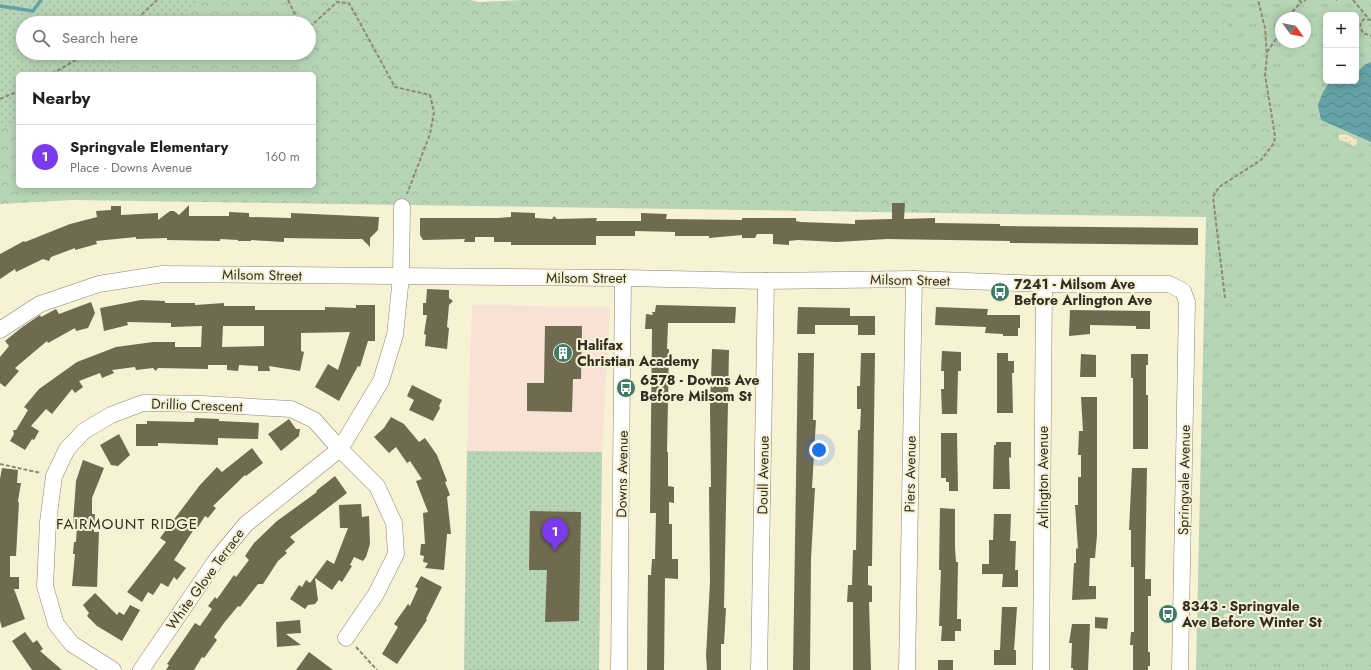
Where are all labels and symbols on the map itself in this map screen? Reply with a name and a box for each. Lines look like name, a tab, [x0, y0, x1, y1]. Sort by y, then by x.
north arrow	[1275, 12, 1311, 48]
street label: Milsom Street	[222, 264, 303, 286]
street label: Milsom Street	[546, 268, 627, 288]
street label: Milsom Street	[870, 269, 951, 291]
place label: 7241 - Milsom Ave Before Arlington Ave	[1014, 274, 1152, 310]
bus stop icon: 7241 - Milsom Ave Before Arlington Ave	[989, 281, 1011, 303]
place label: Halifax Christian Academy	[577, 335, 700, 371]
building icon: Halifax Christian Academy	[552, 342, 574, 364]
place label: 6578 - Downs Ave Before Milsom St	[640, 370, 760, 406]
bus stop icon: 6578 - Downs Ave Before Milsom St	[615, 377, 637, 399]
street label: Drillio Crescent	[151, 393, 244, 417]
street label: Springvale Avenue	[1173, 425, 1195, 535]
street label: Arlington Avenue	[1033, 426, 1053, 528]
street label: Downs Avenue	[611, 430, 633, 518]
street label: Doull Avenue	[752, 435, 774, 515]
street label: Piers Avenue	[899, 435, 921, 513]
your location	[809, 440, 829, 460]
district label: FAIRMOUNT RIDGE	[56, 513, 198, 535]
pin: 1	[542, 518, 568, 551]
street label: White Glove Terrace	[161, 524, 249, 634]
place label: 8343 - Springvale Ave Before Winter St	[1181, 596, 1322, 632]
bus stop icon: 8343 - Springvale Ave Before Winter St	[1157, 603, 1179, 625]

